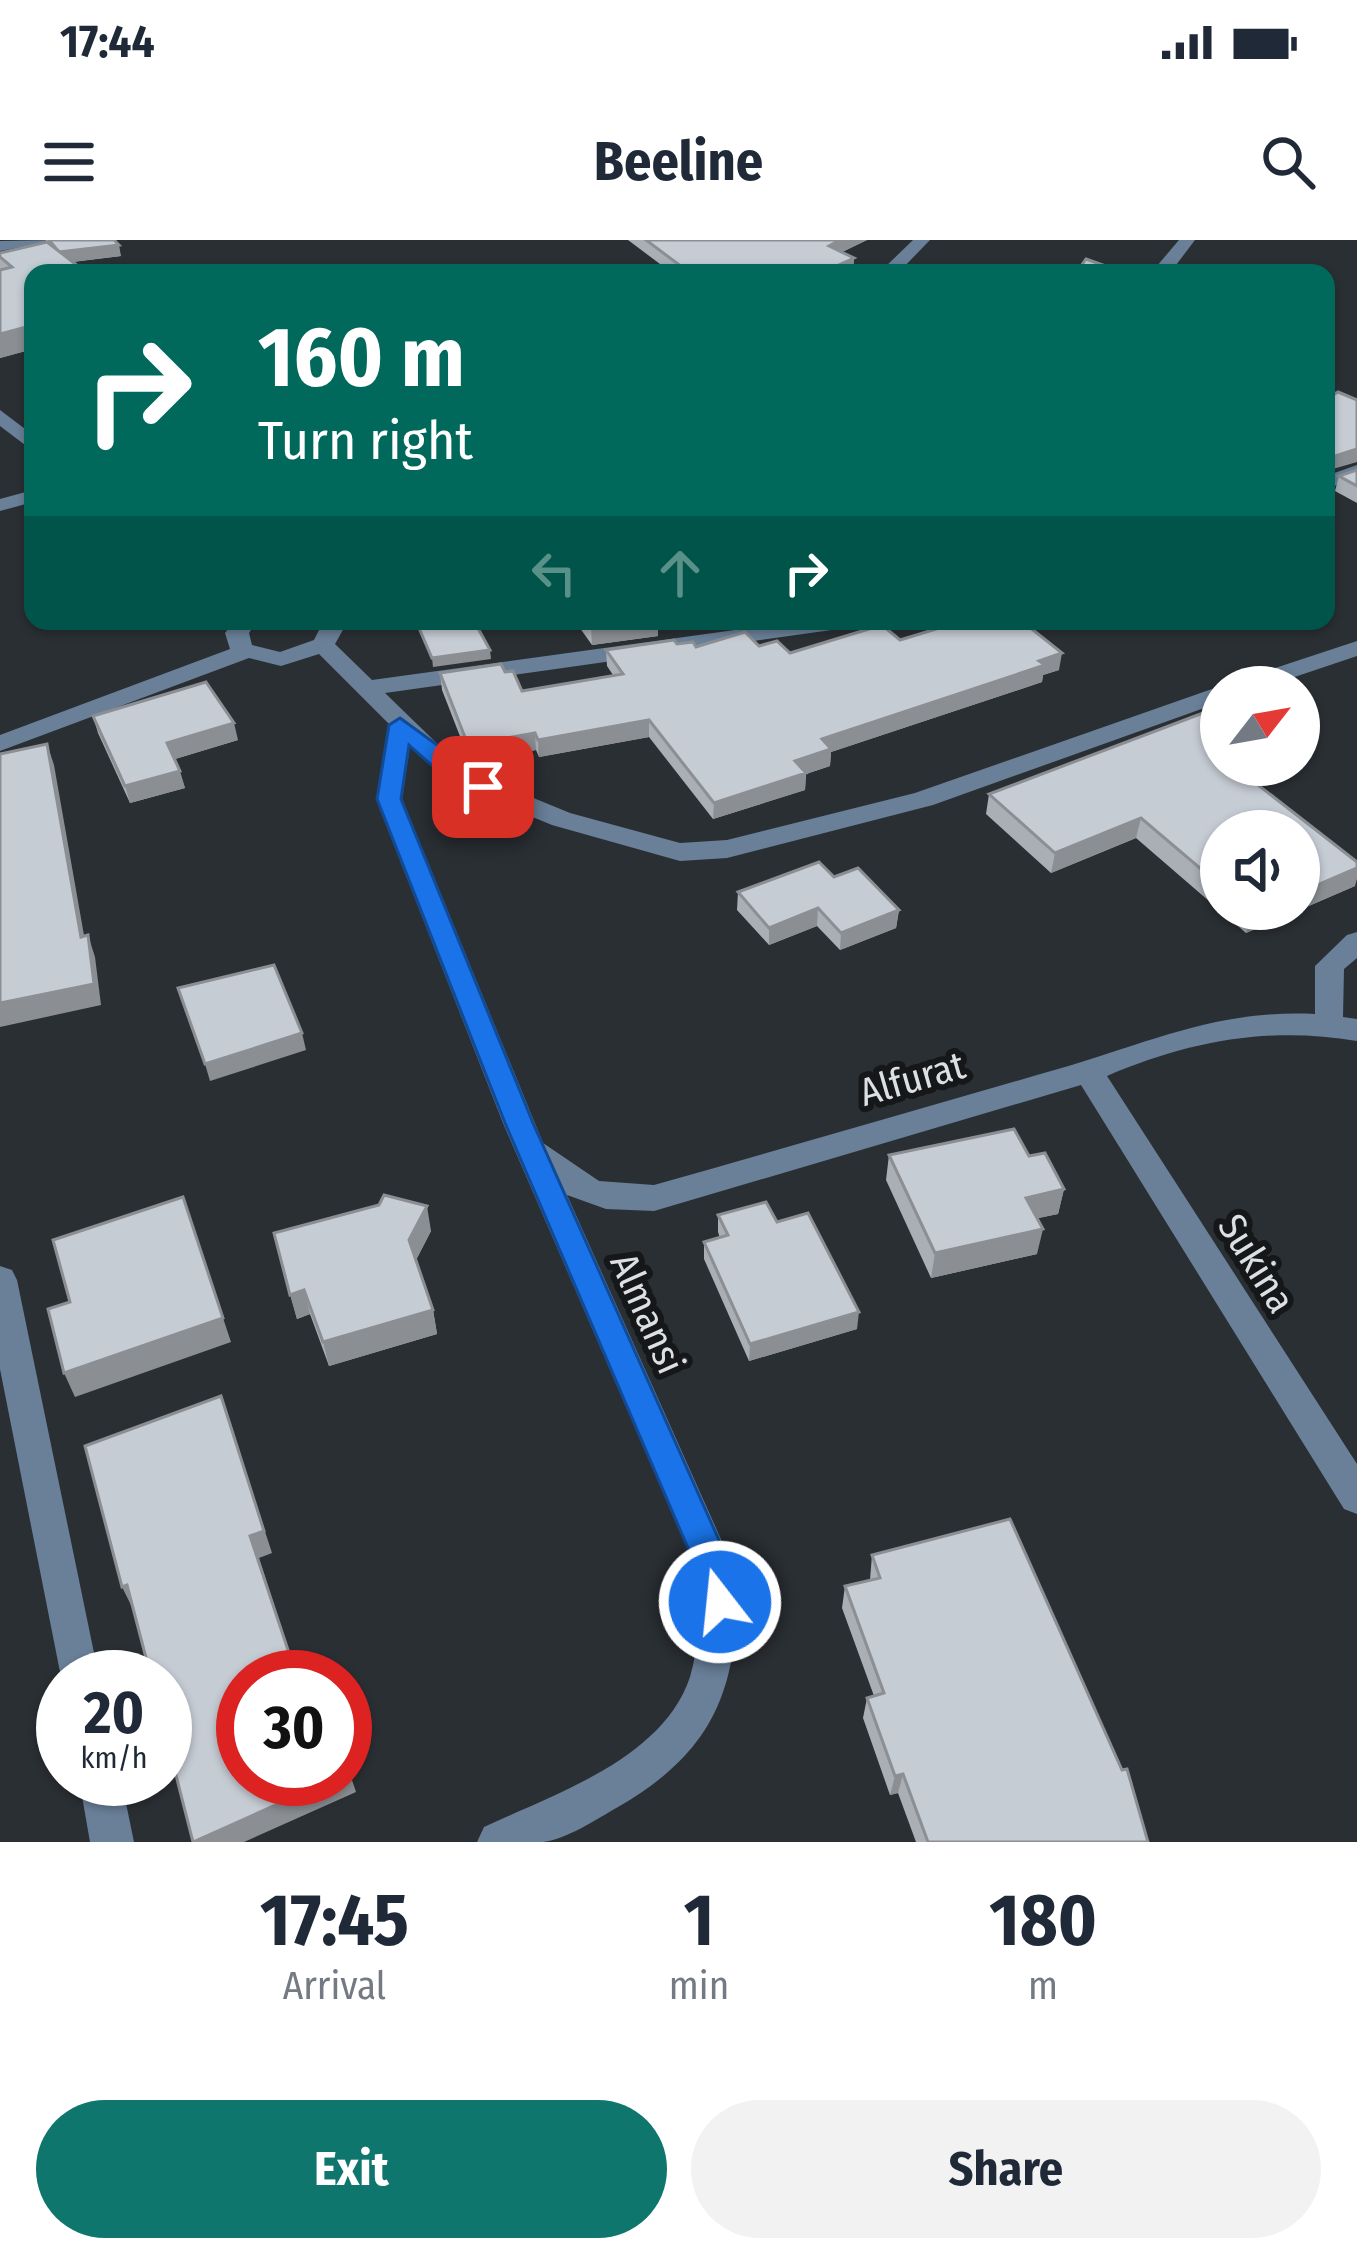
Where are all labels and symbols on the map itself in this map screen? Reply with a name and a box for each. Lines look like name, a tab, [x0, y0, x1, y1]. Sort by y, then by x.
north arrow	[1200, 666, 1320, 786]
pin	[432, 736, 534, 838]
street label: Alfurat	[854, 1042, 970, 1116]
street label: Sukina	[1208, 1206, 1304, 1321]
street label: Almansi	[600, 1246, 694, 1381]
position arrow	[657, 1539, 783, 1665]
speed limit sign: 30	[216, 1650, 372, 1806]

